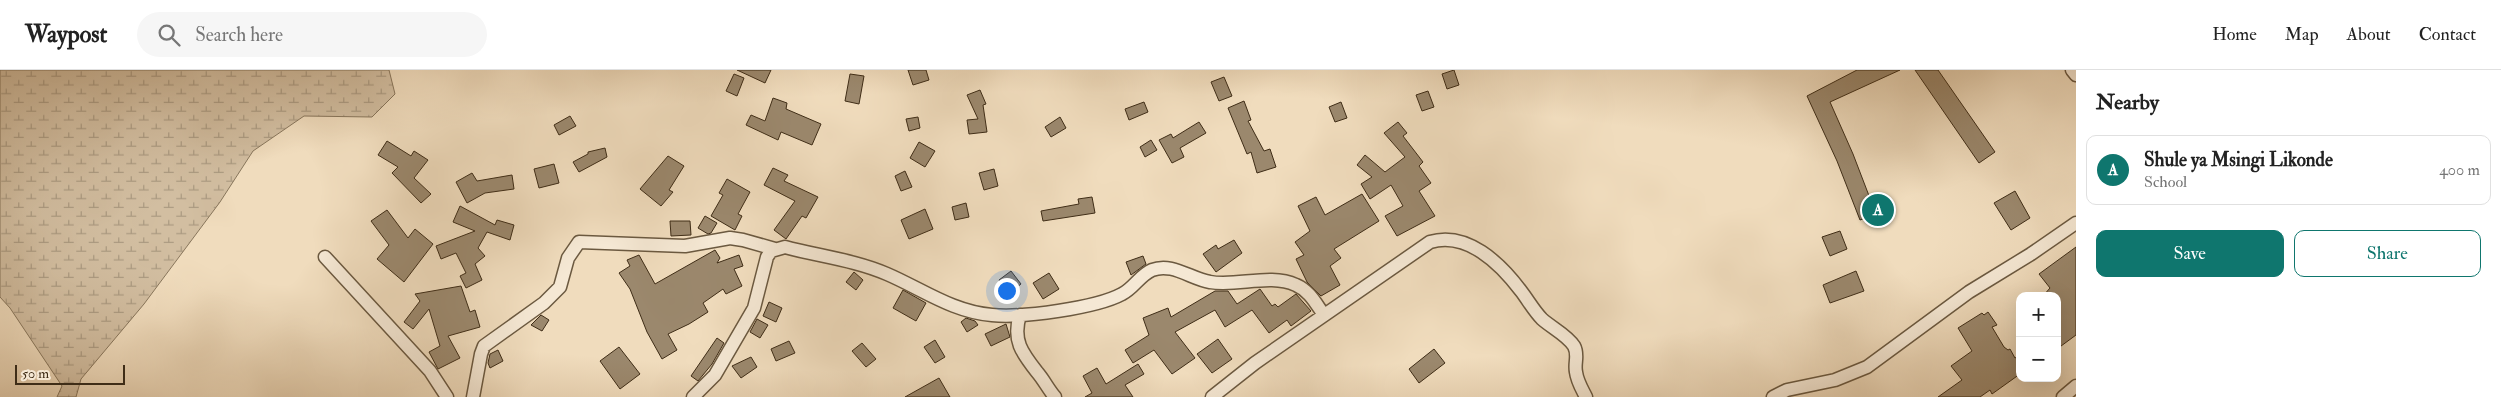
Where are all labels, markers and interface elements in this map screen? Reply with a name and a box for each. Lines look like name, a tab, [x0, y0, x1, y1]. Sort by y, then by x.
search box	[137, 12, 487, 57]
text: Waypost	[25, 19, 107, 50]
icon: search	[155, 21, 183, 49]
text: Search here	[195, 23, 283, 47]
text: Home	[2212, 23, 2257, 46]
text: Map	[2285, 23, 2319, 46]
text: About	[2347, 23, 2391, 46]
text: Contact	[2419, 23, 2476, 46]
text: Nearby	[2096, 89, 2159, 116]
text: Shule ya Msingi Likonde	[2144, 148, 2333, 172]
text: A	[2108, 160, 2118, 180]
text: 400 m	[2439, 160, 2480, 180]
text: School	[2144, 172, 2187, 192]
pin: A	[1862, 191, 1894, 229]
button: Save	[2096, 230, 2284, 277]
button: Share	[2294, 230, 2481, 277]
your location	[994, 278, 1020, 304]
map controls	[2016, 292, 2061, 382]
button: +	[2016, 292, 2061, 337]
button: −	[2016, 337, 2061, 382]
scale bar	[15, 362, 125, 385]
text: 50 m	[22, 365, 49, 382]

